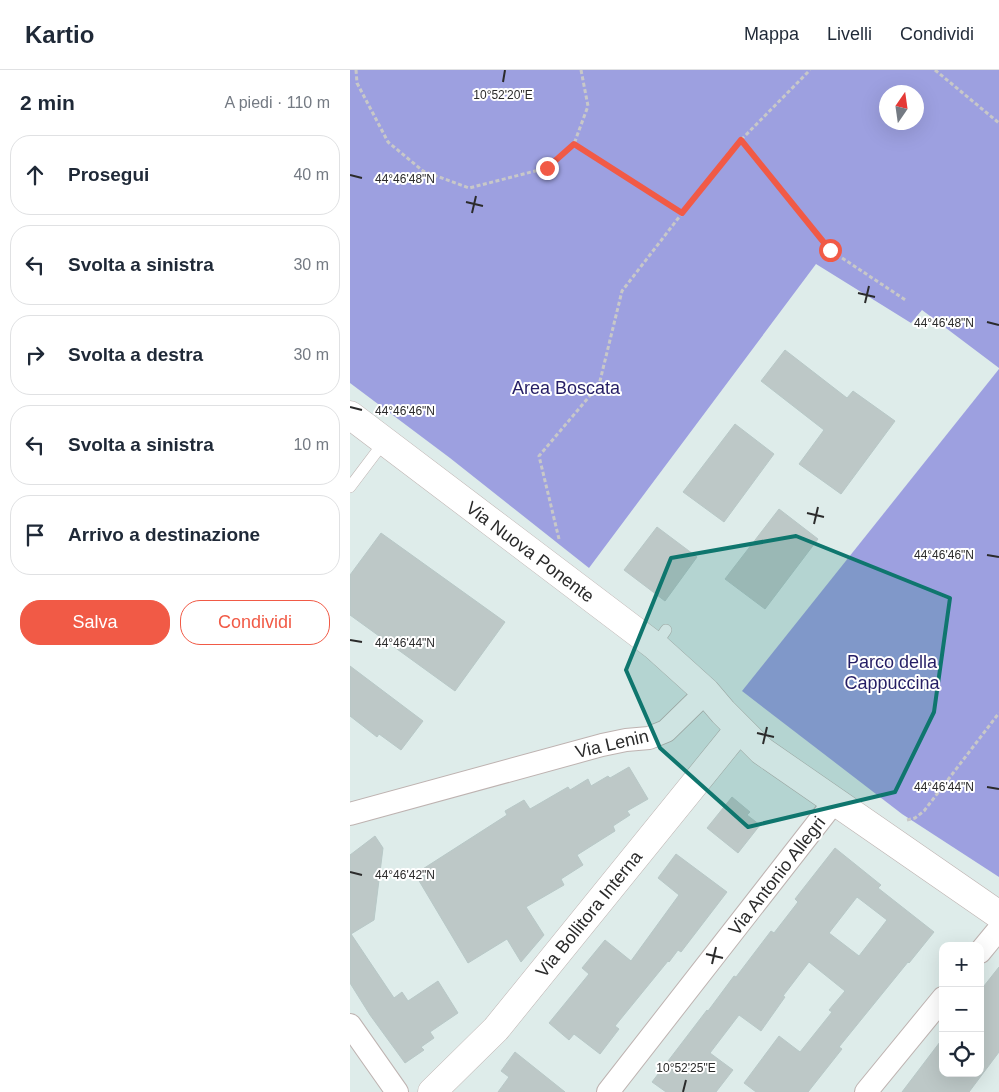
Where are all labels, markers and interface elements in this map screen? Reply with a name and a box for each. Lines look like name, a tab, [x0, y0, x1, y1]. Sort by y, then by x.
text: Kartio	[25, 21, 94, 48]
text: Mappa	[744, 24, 799, 44]
text: Livelli	[827, 24, 872, 44]
text: Condividi	[900, 24, 974, 44]
north arrow	[879, 85, 924, 130]
text: 10°52'20"E	[473, 88, 533, 102]
text: 2 min	[20, 91, 75, 114]
text: A piedi · 110 m	[224, 94, 330, 111]
route end	[536, 157, 559, 180]
icon: ahead	[21, 161, 49, 189]
text: Prosegui	[68, 164, 149, 185]
text: 40 m	[293, 166, 329, 183]
text: 44°46'48"N	[375, 172, 435, 186]
route start	[819, 239, 842, 262]
icon: left	[21, 251, 49, 279]
text: Svolta a sinistra	[68, 254, 214, 275]
text: 30 m	[293, 256, 329, 273]
text: 44°46'48"N	[914, 316, 974, 330]
icon: right	[21, 341, 49, 369]
text: Svolta a destra	[68, 344, 203, 365]
text: 30 m	[293, 346, 329, 363]
park label: Area Boscata	[512, 378, 621, 398]
text: 44°46'46"N	[375, 404, 435, 418]
icon: left	[21, 431, 49, 459]
text: Svolta a sinistra	[68, 434, 214, 455]
text: 10 m	[293, 436, 329, 453]
street label: Via Nuova Ponente	[462, 497, 598, 607]
icon: arrive	[21, 521, 49, 549]
text: Arrivo a destinazione	[68, 524, 260, 545]
text: 44°46'46"N	[914, 548, 974, 562]
button: Salva	[20, 600, 170, 645]
button: Condividi	[180, 600, 330, 645]
text: 44°46'44"N	[375, 636, 435, 650]
park label: Parco della Cappuccina	[844, 652, 941, 693]
street label: Via Lenin	[573, 726, 651, 762]
text: 44°46'44"N	[914, 780, 974, 794]
street label: Via Antonio Allegri	[725, 813, 829, 939]
street label: Via Bollitora Interna	[532, 846, 647, 981]
text: 44°46'42"N	[375, 868, 435, 882]
map controls	[939, 942, 984, 1077]
button: +	[939, 942, 984, 987]
button: −	[939, 987, 984, 1032]
button: locate	[939, 1032, 984, 1077]
text: 10°52'25"E	[656, 1061, 716, 1075]

